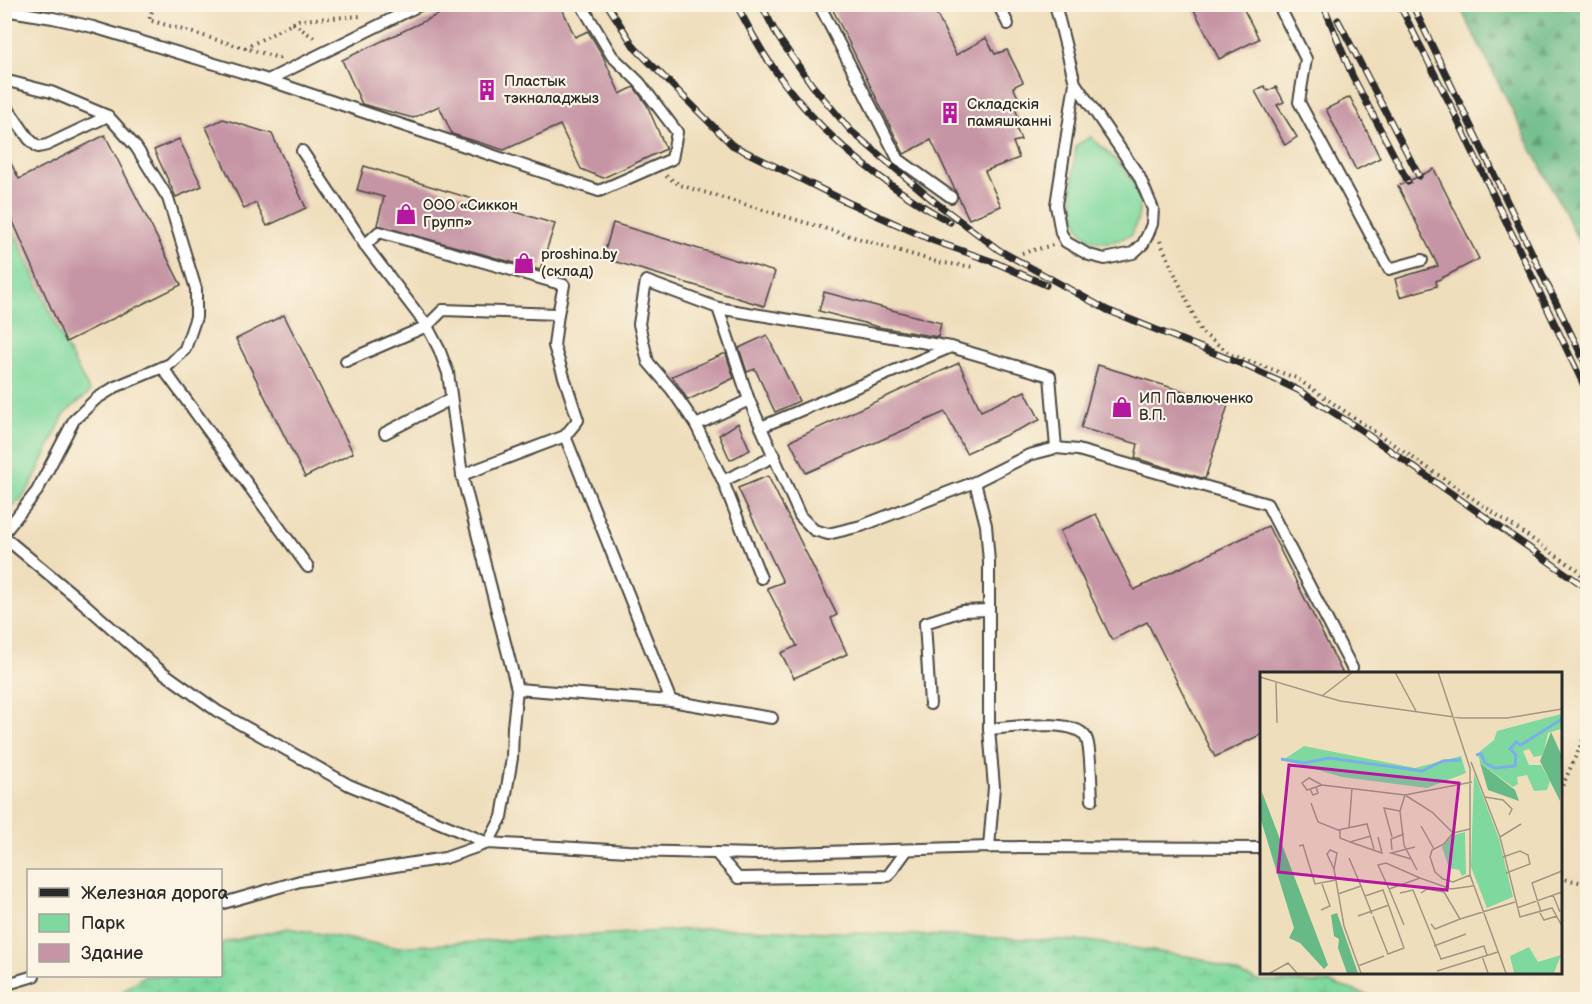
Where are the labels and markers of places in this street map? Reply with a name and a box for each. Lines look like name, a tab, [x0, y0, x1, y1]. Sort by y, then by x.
place label: Пластык тэкналаджыз	[504, 72, 599, 108]
building icon: Пластык тэкналаджыз	[475, 78, 499, 102]
place label: Складскія памяшканні	[967, 95, 1052, 131]
building icon: Складскія памяшканні	[938, 101, 962, 125]
place label: ООО «Сиккон Групп»	[423, 196, 518, 232]
shop icon: ООО «Сиккон Групп»	[394, 202, 418, 226]
place label: рroshina.by (склад)	[541, 245, 617, 281]
shop icon: рroshina.by (склад)	[512, 251, 536, 275]
place label: ИП Павлюченко В.П.	[1139, 389, 1253, 425]
shop icon: ИП Павлюченко В.П.	[1110, 395, 1134, 419]

